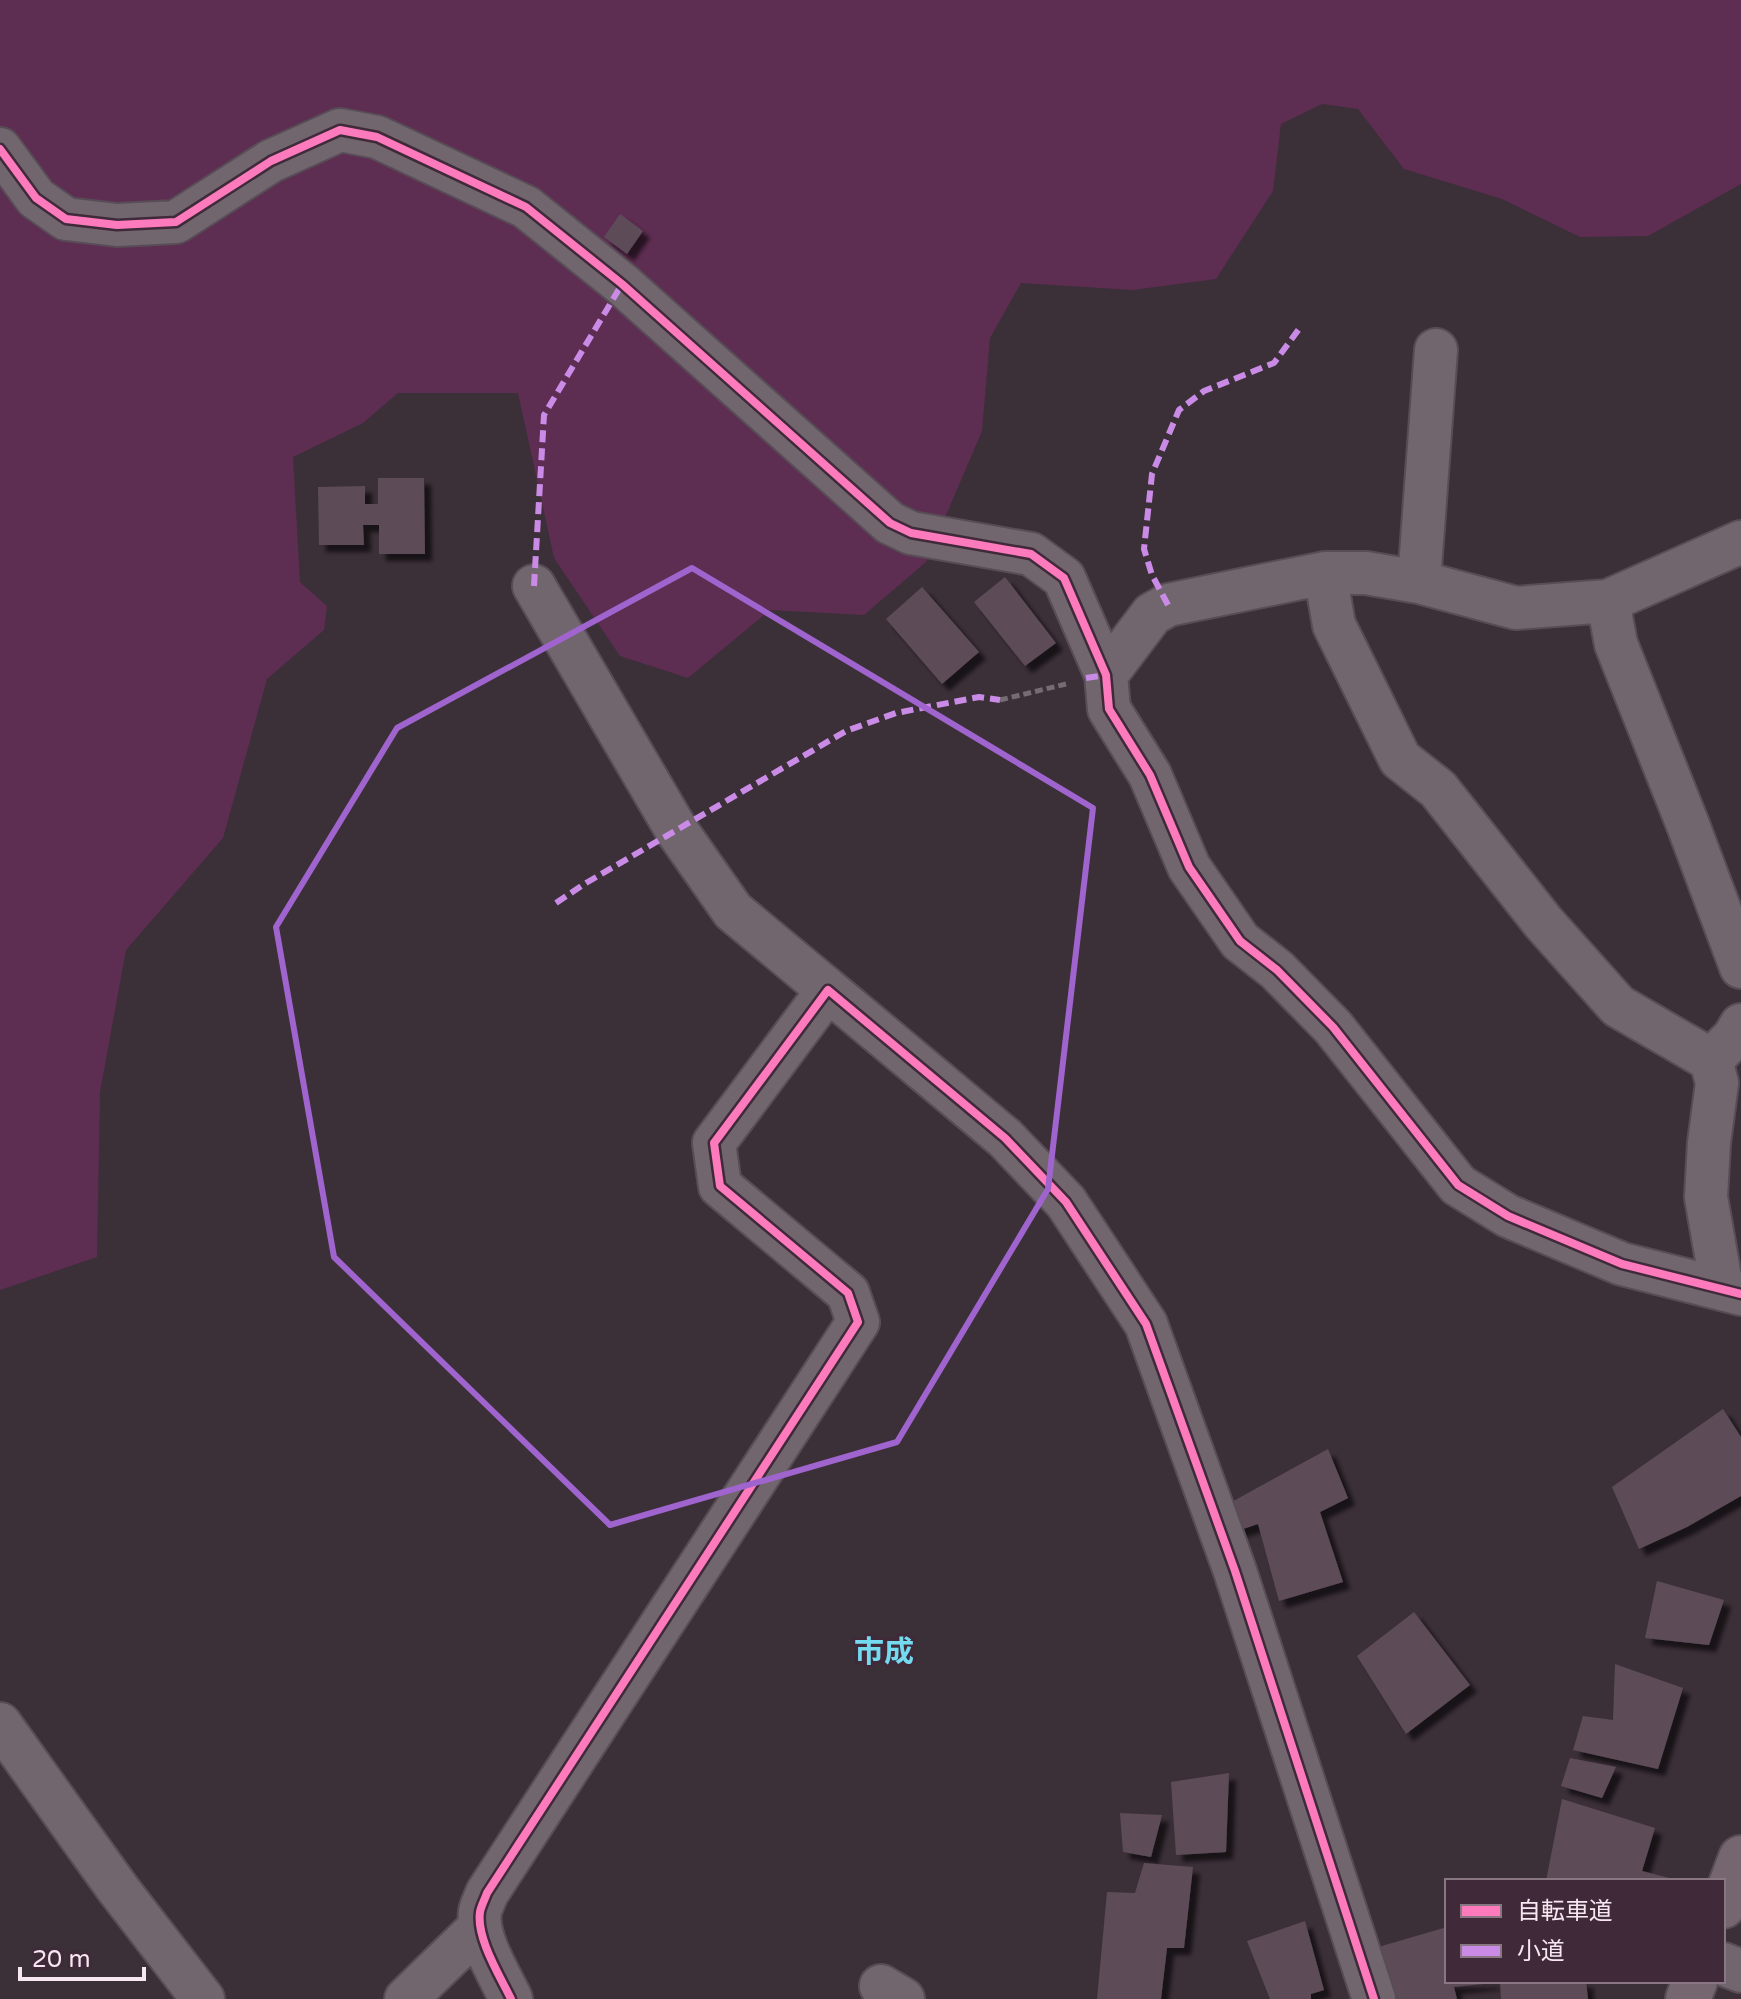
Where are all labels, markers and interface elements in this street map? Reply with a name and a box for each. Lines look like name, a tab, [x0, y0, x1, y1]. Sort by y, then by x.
district label: 市成	[854, 1634, 914, 1671]
legend	[1445, 1879, 1725, 1983]
text: 自転車道	[1517, 1897, 1613, 1926]
scale bar	[20, 1931, 144, 1981]
text: 小道	[1517, 1937, 1565, 1966]
text: 20 m	[32, 1945, 90, 1974]

